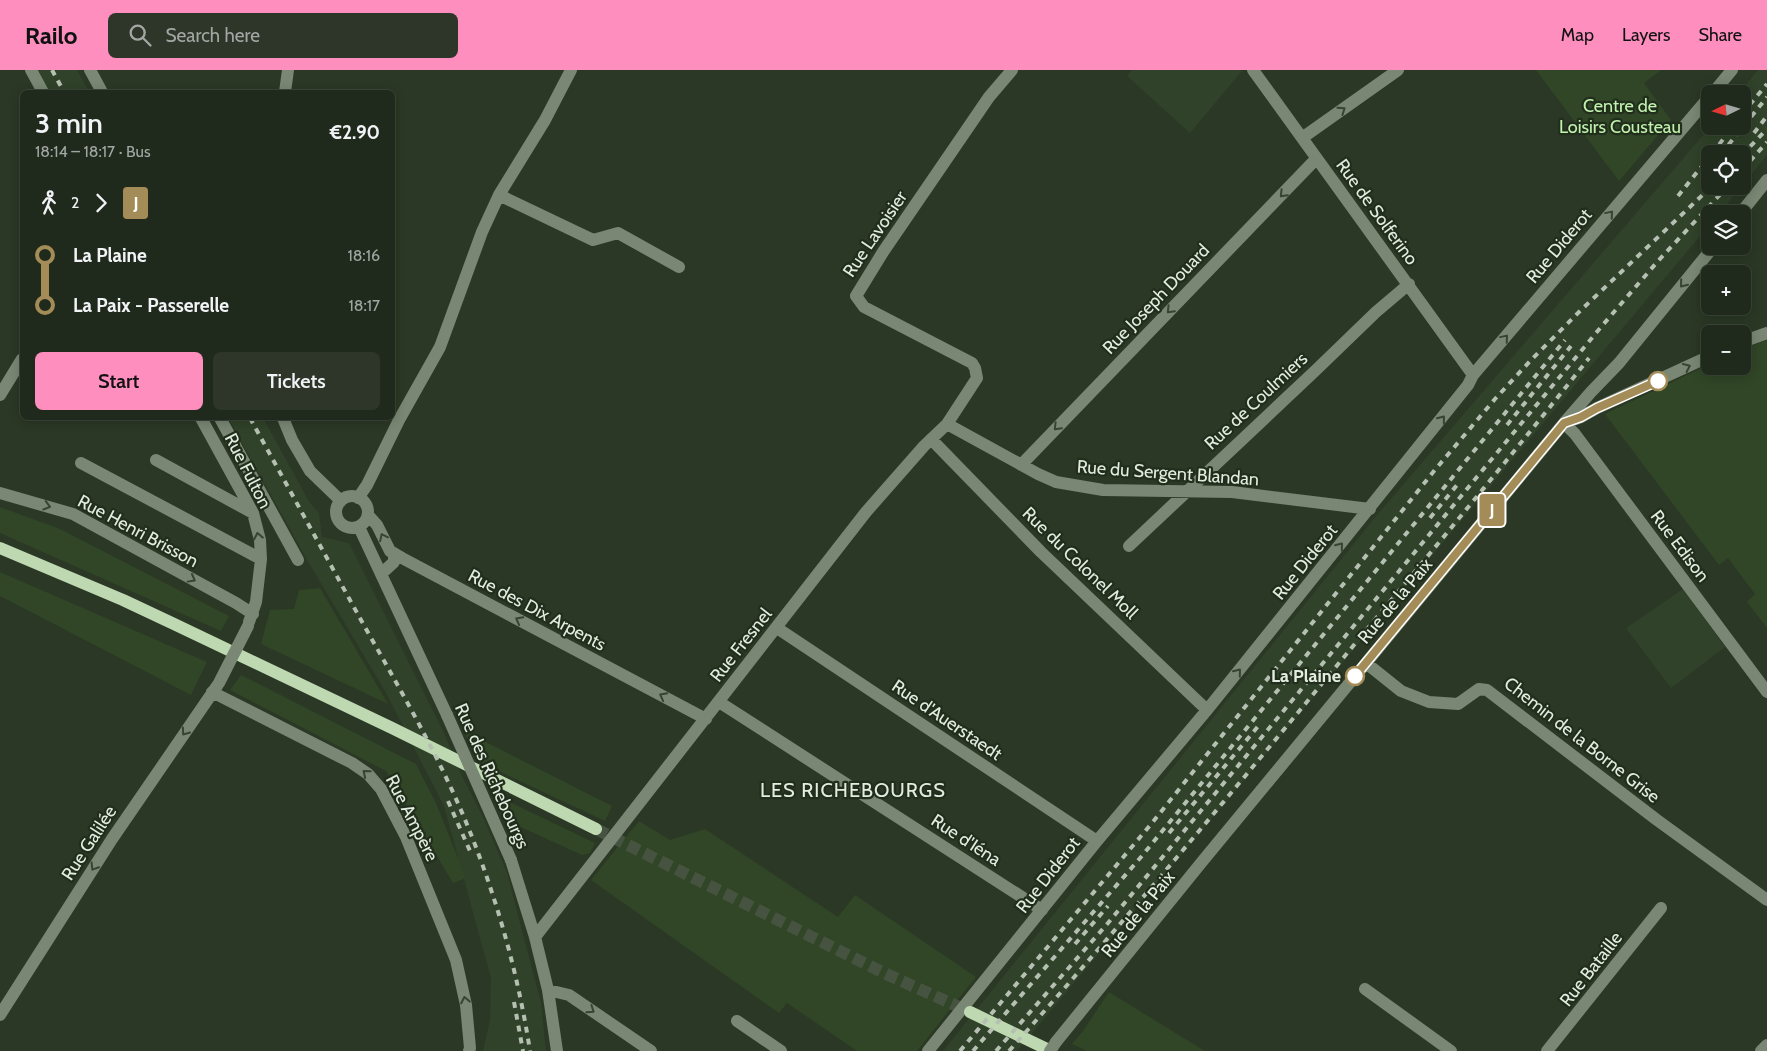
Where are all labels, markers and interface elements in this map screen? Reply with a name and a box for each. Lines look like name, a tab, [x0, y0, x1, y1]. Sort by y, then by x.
search box	[108, 13, 458, 58]
text: Railo	[25, 21, 78, 50]
icon: search	[126, 21, 154, 49]
text: Search here	[166, 24, 260, 47]
text: Map	[1561, 24, 1594, 46]
text: Layers	[1622, 24, 1671, 46]
text: Share	[1699, 24, 1742, 46]
north arrow	[1701, 85, 1751, 135]
map controls	[1701, 85, 1751, 375]
park label: Centre de Loisirs Cousteau	[1559, 95, 1681, 138]
text: 3 min	[35, 106, 103, 140]
one-way arrow	[1336, 107, 1346, 116]
text: €2.90	[330, 121, 380, 144]
text: 18:14 – 18:17 · Bus	[35, 142, 151, 161]
button: locate	[1701, 145, 1751, 195]
street label: Rue de Solferino	[1331, 155, 1423, 269]
street label: Rue Lavoisier	[838, 186, 912, 281]
one-way arrow	[1279, 188, 1288, 197]
icon: walk	[35, 189, 63, 217]
icon: forward	[87, 189, 115, 217]
text: J	[133, 192, 138, 214]
text: 2	[71, 193, 79, 212]
street label: Rue Diderot	[1521, 204, 1597, 288]
button: layers	[1701, 205, 1751, 255]
one-way arrow	[1604, 210, 1613, 219]
street label: Rue Joseph Douard	[1098, 239, 1214, 359]
text: La Plaine	[73, 244, 147, 267]
text: 18:16	[347, 246, 380, 265]
button: +	[1701, 265, 1751, 315]
one-way arrow	[1680, 279, 1689, 288]
text: La Paix - Passerelle	[73, 294, 229, 317]
text: 18:17	[348, 296, 380, 315]
one-way arrow	[1166, 305, 1175, 314]
button: −	[1701, 325, 1751, 375]
one-way arrow	[1499, 334, 1508, 343]
street label: Rue de Coulmiers	[1200, 348, 1312, 454]
button: Start	[35, 352, 203, 410]
button: Tickets	[213, 352, 380, 410]
one-way arrow	[1682, 363, 1691, 373]
unlabelled marker	[1648, 371, 1668, 391]
one-way arrow	[1436, 416, 1444, 425]
one-way arrow	[1053, 422, 1062, 431]
street label: Rue Fulton	[220, 430, 276, 512]
street label: Rue du Sergent Blandan	[1076, 456, 1260, 490]
street label: Rue Henri Brisson	[74, 490, 202, 572]
line badge: J	[1476, 494, 1508, 526]
text: J	[1489, 499, 1495, 521]
one-way arrow	[42, 501, 50, 511]
street label: Rue du Colonel Moll	[1018, 502, 1143, 624]
street label: Rue Edison	[1646, 506, 1714, 586]
street label: Rue Diderot	[1268, 520, 1342, 604]
one-way arrow	[254, 532, 264, 541]
one-way arrow	[379, 533, 389, 542]
one-way arrow	[1335, 543, 1343, 552]
street label: Rue de la Paix	[1353, 554, 1437, 648]
street label: Rue des Dix Arpents	[464, 564, 610, 656]
one-way arrow	[186, 573, 195, 583]
street label: Rue Fresnel	[705, 603, 777, 686]
one-way arrow	[515, 616, 524, 626]
place label: La Plaine	[1271, 665, 1341, 687]
marker: La Plaine	[1345, 666, 1365, 686]
one-way arrow	[1233, 669, 1241, 678]
street label: Chemin de la Borne Grise	[1500, 672, 1664, 808]
street label: Rue d'Auerstaedt	[888, 675, 1006, 765]
one-way arrow	[659, 692, 668, 702]
street label: Rue des Richebourgs	[450, 700, 534, 852]
one-way arrow	[182, 726, 191, 736]
one-way arrow	[362, 769, 371, 778]
street label: Rue Ampère	[381, 771, 443, 865]
district label: LES RICHEBOURGS	[760, 778, 946, 802]
street label: Rue Galilée	[57, 801, 121, 885]
street label: Rue d'Iéna	[927, 809, 1005, 871]
street label: Rue Diderot	[1011, 833, 1085, 917]
one-way arrow	[91, 861, 101, 870]
street label: Rue de la Paix	[1097, 866, 1180, 962]
street label: Rue Bataille	[1555, 927, 1627, 1011]
one-way arrow	[460, 995, 470, 1004]
one-way arrow	[586, 1004, 595, 1013]

